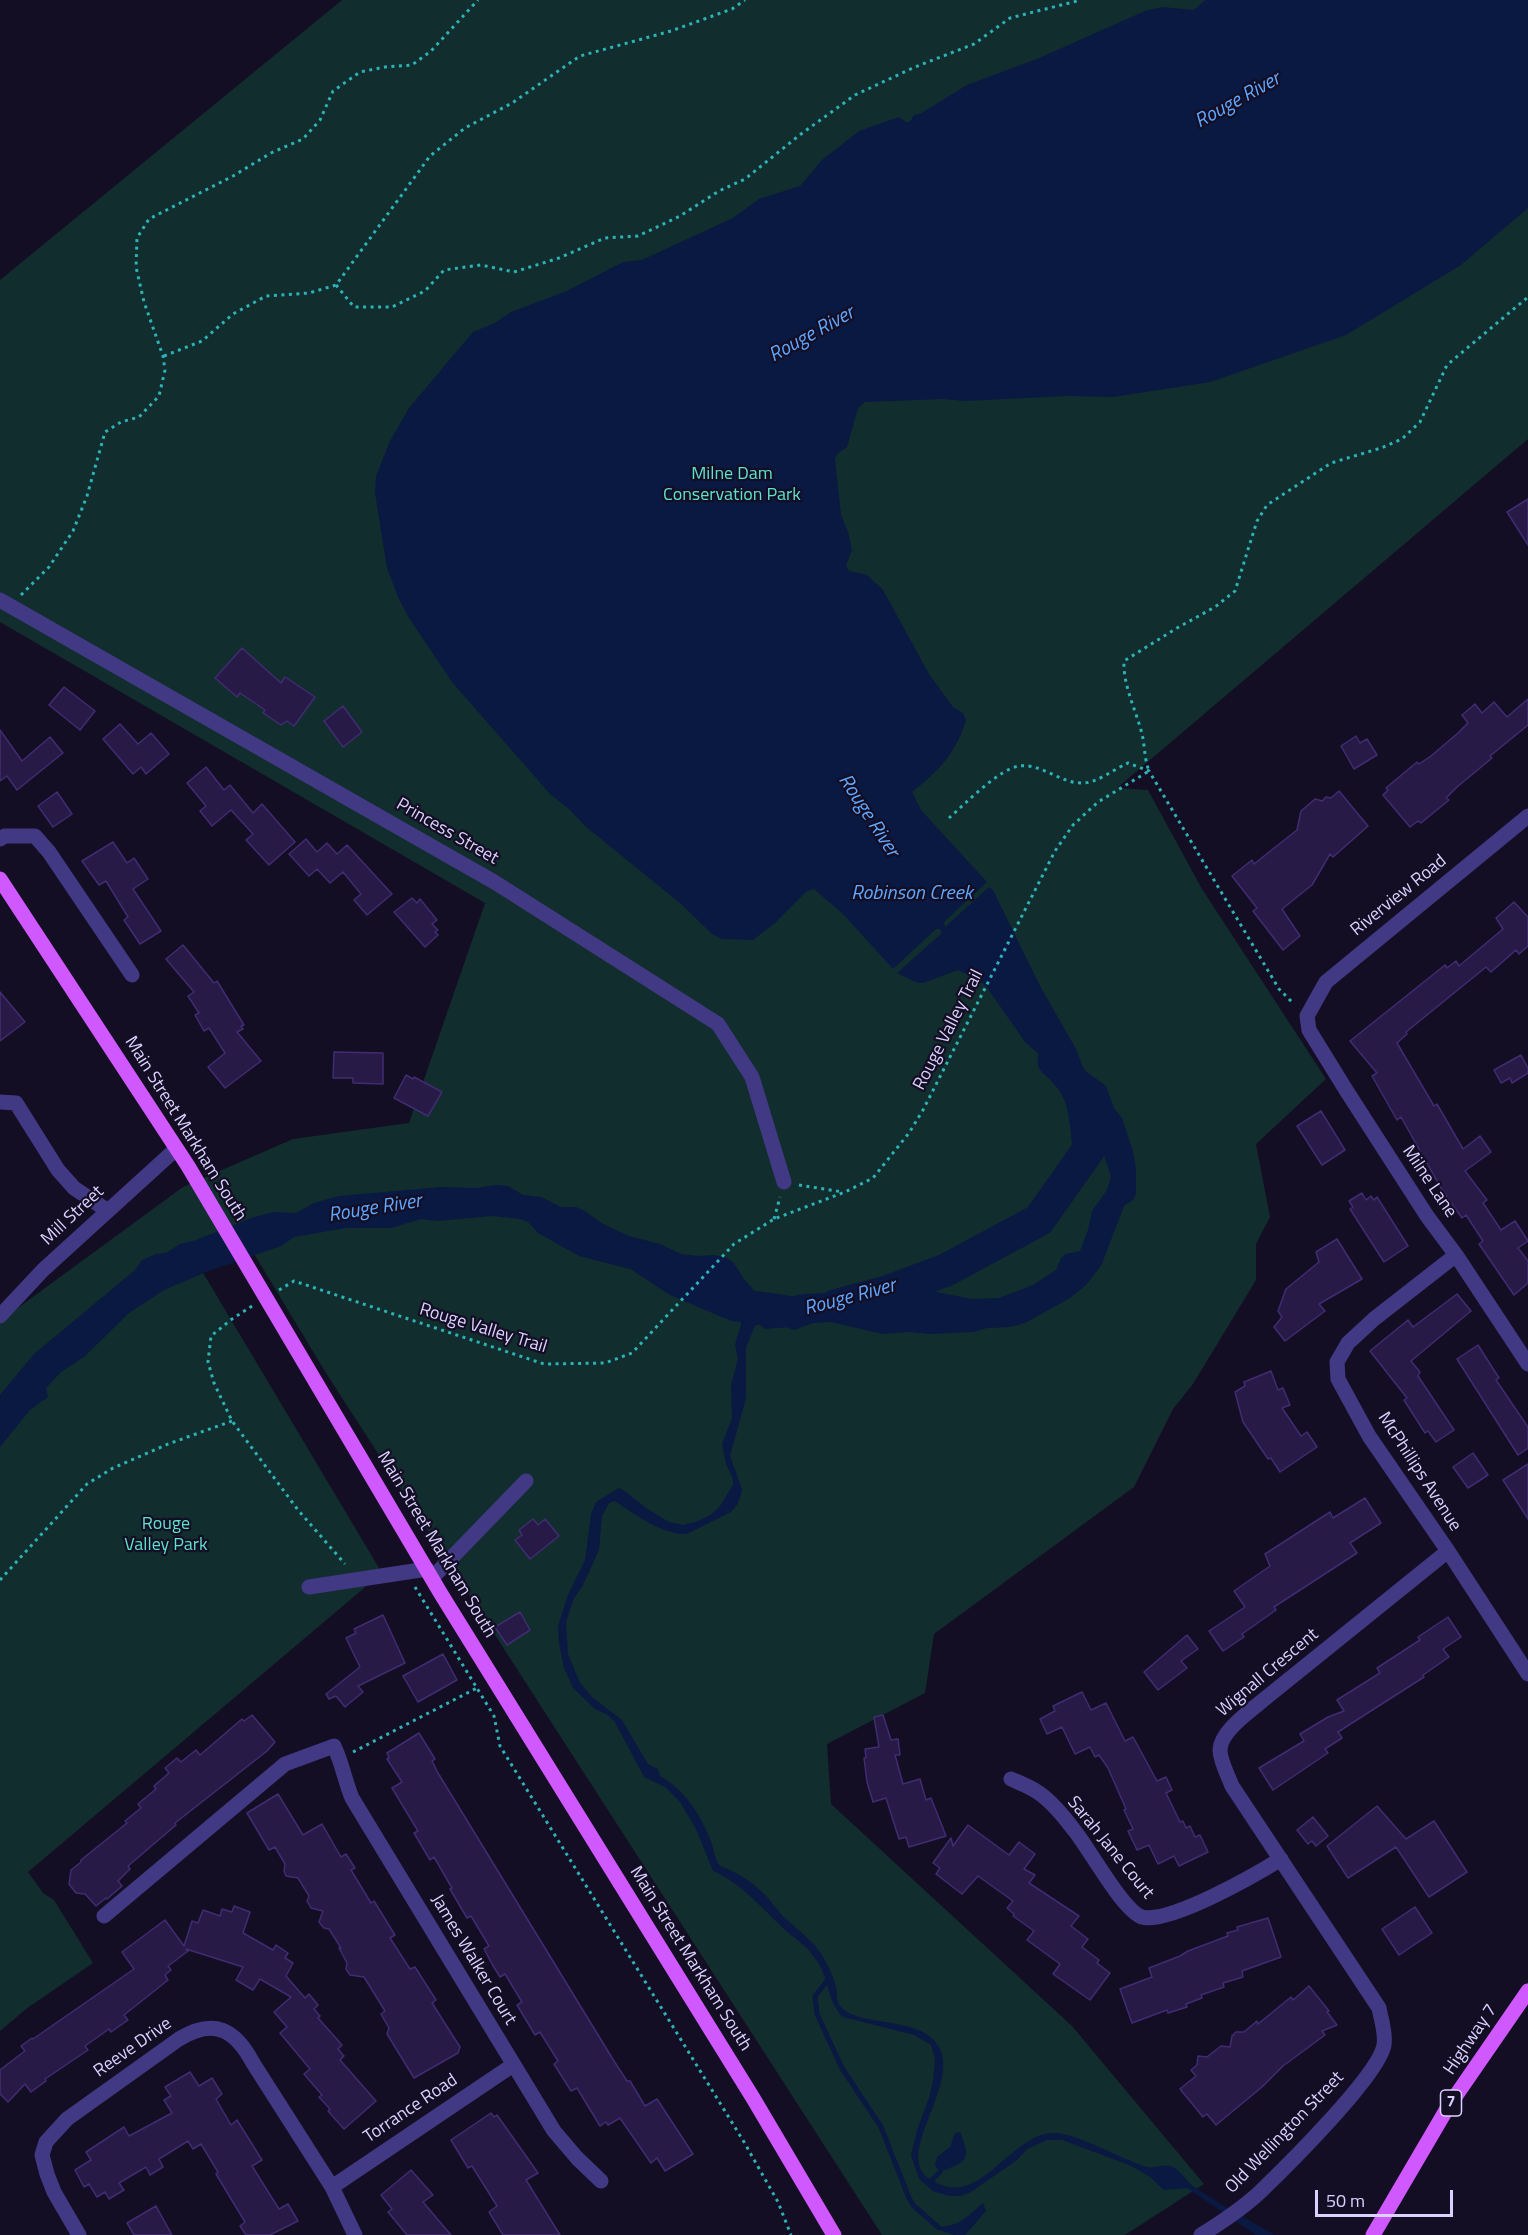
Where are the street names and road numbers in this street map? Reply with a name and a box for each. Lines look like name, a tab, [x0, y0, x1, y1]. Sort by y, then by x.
street label: Princess Street	[392, 794, 502, 870]
street label: Riverview Road	[1347, 851, 1451, 941]
street label: Rouge Valley Trail	[909, 966, 989, 1094]
street label: Main Street Markham South	[119, 1033, 251, 1225]
street label: Milne Lane	[1397, 1142, 1461, 1222]
street label: Mill Street	[37, 1182, 109, 1250]
street label: Rouge Valley Trail	[417, 1299, 549, 1359]
street label: McPhillips Avenue	[1372, 1408, 1466, 1536]
street label: Main Street Markham South	[372, 1448, 500, 1642]
street label: Wignall Crescent	[1213, 1624, 1323, 1722]
street label: Sarah Jane Court	[1062, 1792, 1158, 1904]
street label: Main Street Markham South	[624, 1863, 756, 2055]
street label: James Walker Court	[426, 1891, 520, 2029]
street label: Highway 7	[1440, 2001, 1502, 2079]
street label: Reeve Drive	[90, 2013, 176, 2083]
street label: Old Wellington Street	[1221, 2068, 1349, 2198]
street label: Torrance Road	[360, 2070, 462, 2148]
road number: 7	[1440, 2090, 1462, 2116]

